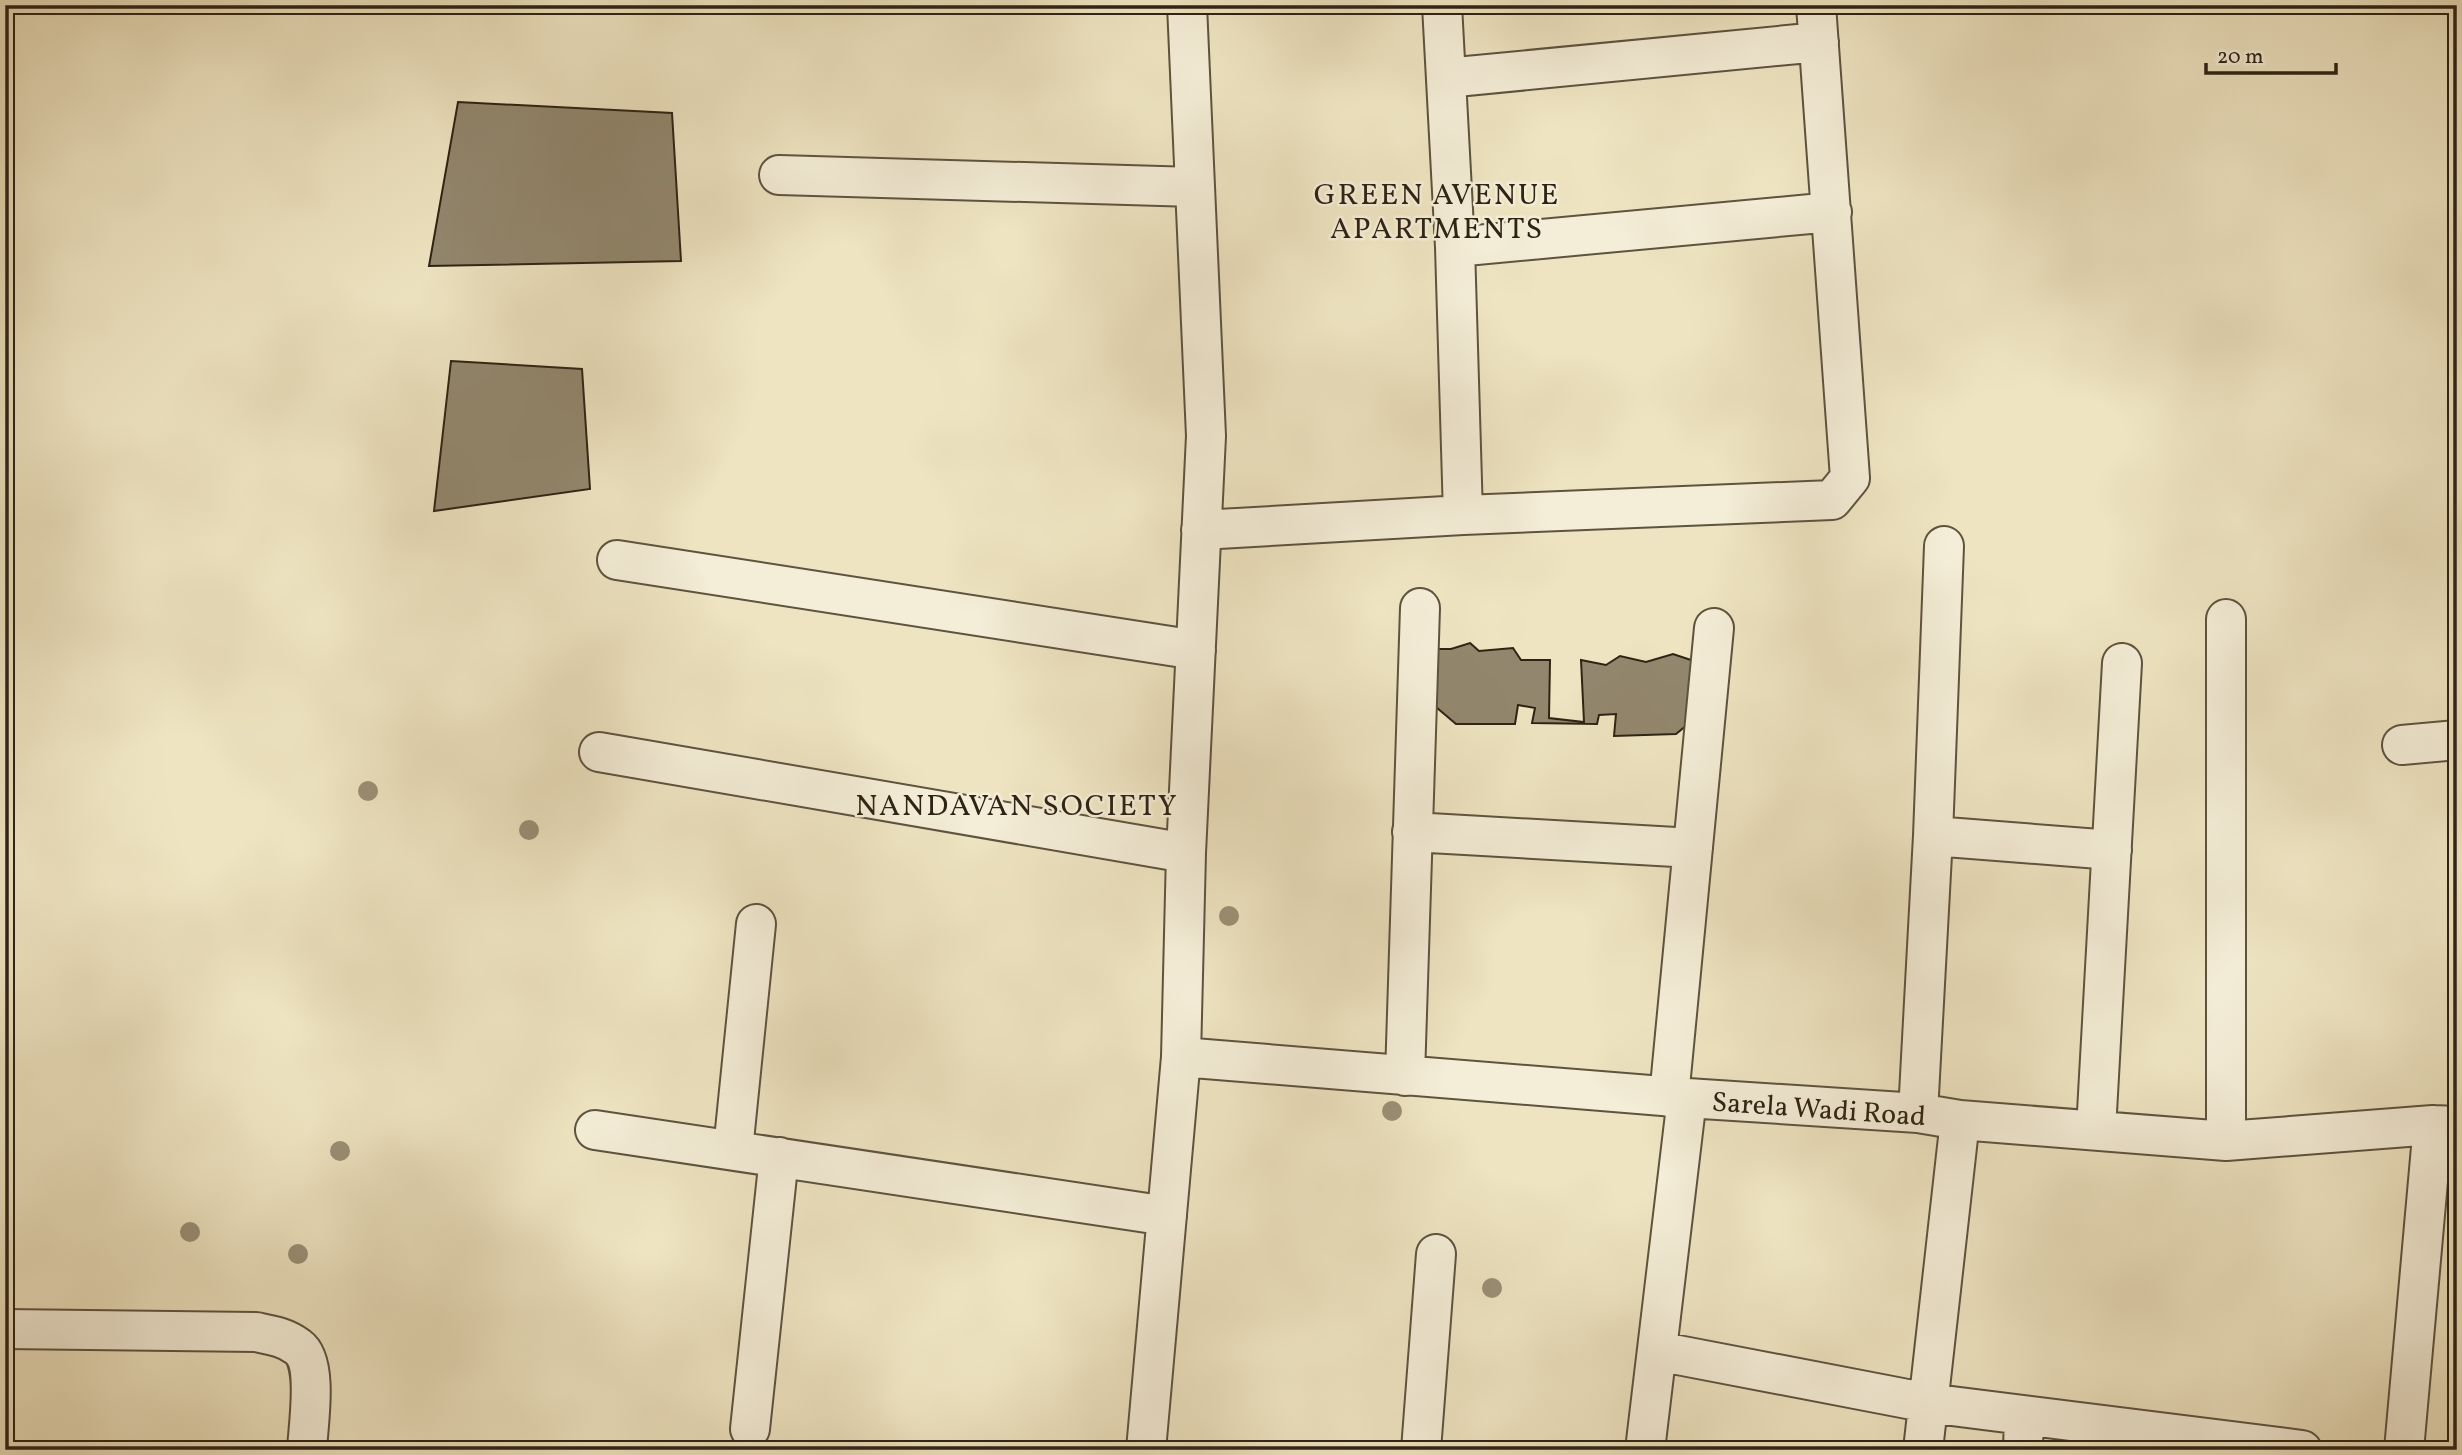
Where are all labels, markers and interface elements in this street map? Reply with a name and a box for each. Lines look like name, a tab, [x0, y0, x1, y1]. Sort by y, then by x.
scale bar	[2206, 32, 2336, 76]
text: 20 m	[2217, 43, 2263, 72]
district label: GREEN AVENUE APARTMENTS	[1314, 175, 1560, 251]
district label: NANDAVAN SOCIETY	[855, 786, 1179, 828]
street label: Sarela Wadi Road	[1710, 1084, 1927, 1137]

